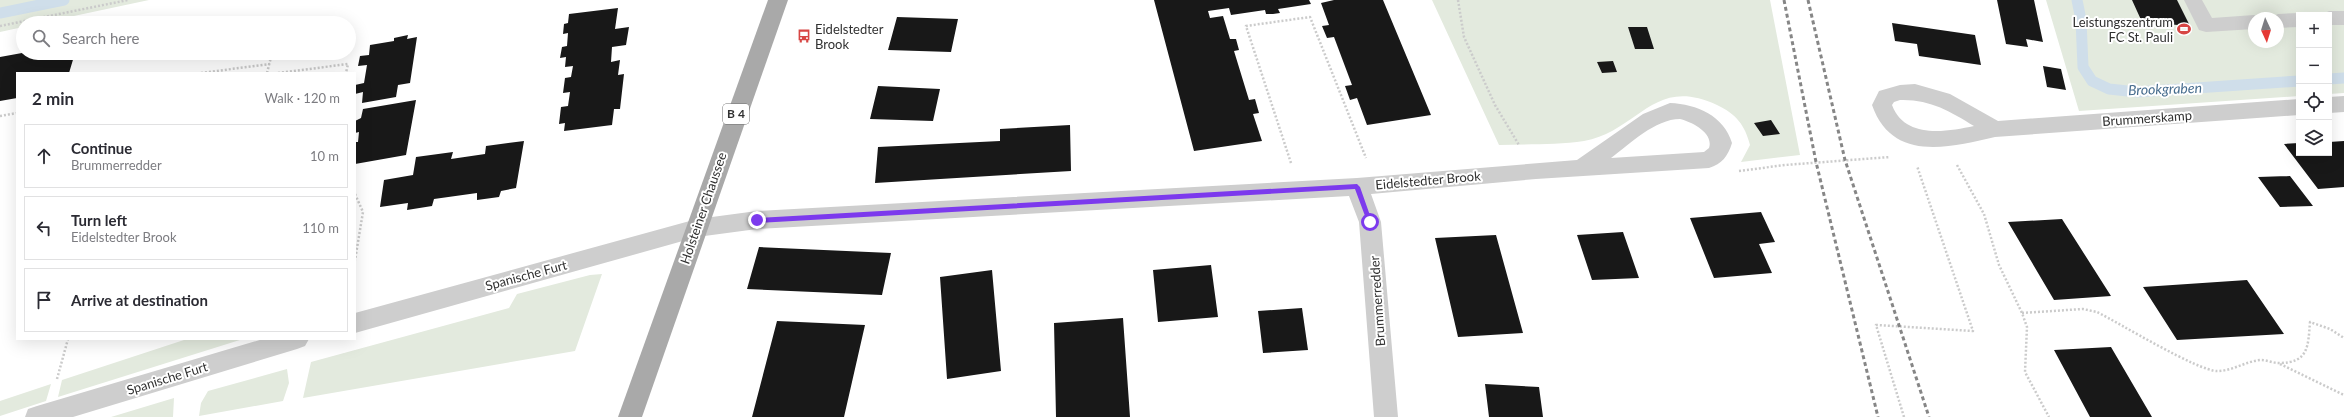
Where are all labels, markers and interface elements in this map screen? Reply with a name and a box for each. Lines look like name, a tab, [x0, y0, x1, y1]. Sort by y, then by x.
north arrow	[2248, 12, 2284, 48]
map controls	[2296, 12, 2332, 156]
button: +	[2296, 12, 2332, 48]
place label: Leistungszentrum FC St. Pauli	[2073, 14, 2173, 45]
search box	[16, 16, 356, 60]
place label: Eidelstedter Brook	[815, 21, 884, 52]
sports icon: Leistungszentrum FC St. Pauli	[2176, 21, 2192, 37]
icon: search	[30, 27, 52, 49]
bus stop icon: Eidelstedter Brook	[796, 28, 812, 44]
text: Search here	[62, 29, 139, 47]
button: −	[2296, 48, 2332, 84]
water label: Brookgraben	[2128, 79, 2202, 98]
button: locate	[2296, 84, 2332, 120]
text: 2 min	[32, 88, 74, 109]
text: Walk · 120 m	[264, 90, 340, 106]
road number: B 4	[723, 104, 749, 124]
street label: Brummerskamp	[2102, 107, 2192, 129]
button: layers	[2296, 120, 2332, 156]
text: Continue	[71, 139, 132, 157]
icon: ahead	[33, 145, 55, 167]
text: 10 m	[310, 148, 339, 164]
street label: Holsteiner Chaussee	[676, 150, 730, 266]
text: Brummerredder	[71, 157, 162, 173]
street label: Eidelstedter Brook	[1375, 167, 1482, 193]
text: Turn left	[71, 211, 127, 229]
route end	[748, 211, 766, 229]
route start	[1361, 213, 1379, 231]
icon: left	[33, 217, 55, 239]
text: 110 m	[302, 220, 339, 236]
text: Eidelstedter Brook	[71, 229, 177, 245]
street label: Brummerredder	[1366, 255, 1388, 347]
street label: Spanische Furt	[483, 256, 569, 294]
icon: arrive	[33, 289, 55, 311]
text: Arrive at destination	[71, 291, 208, 309]
street label: Spanische Furt	[125, 358, 210, 398]

